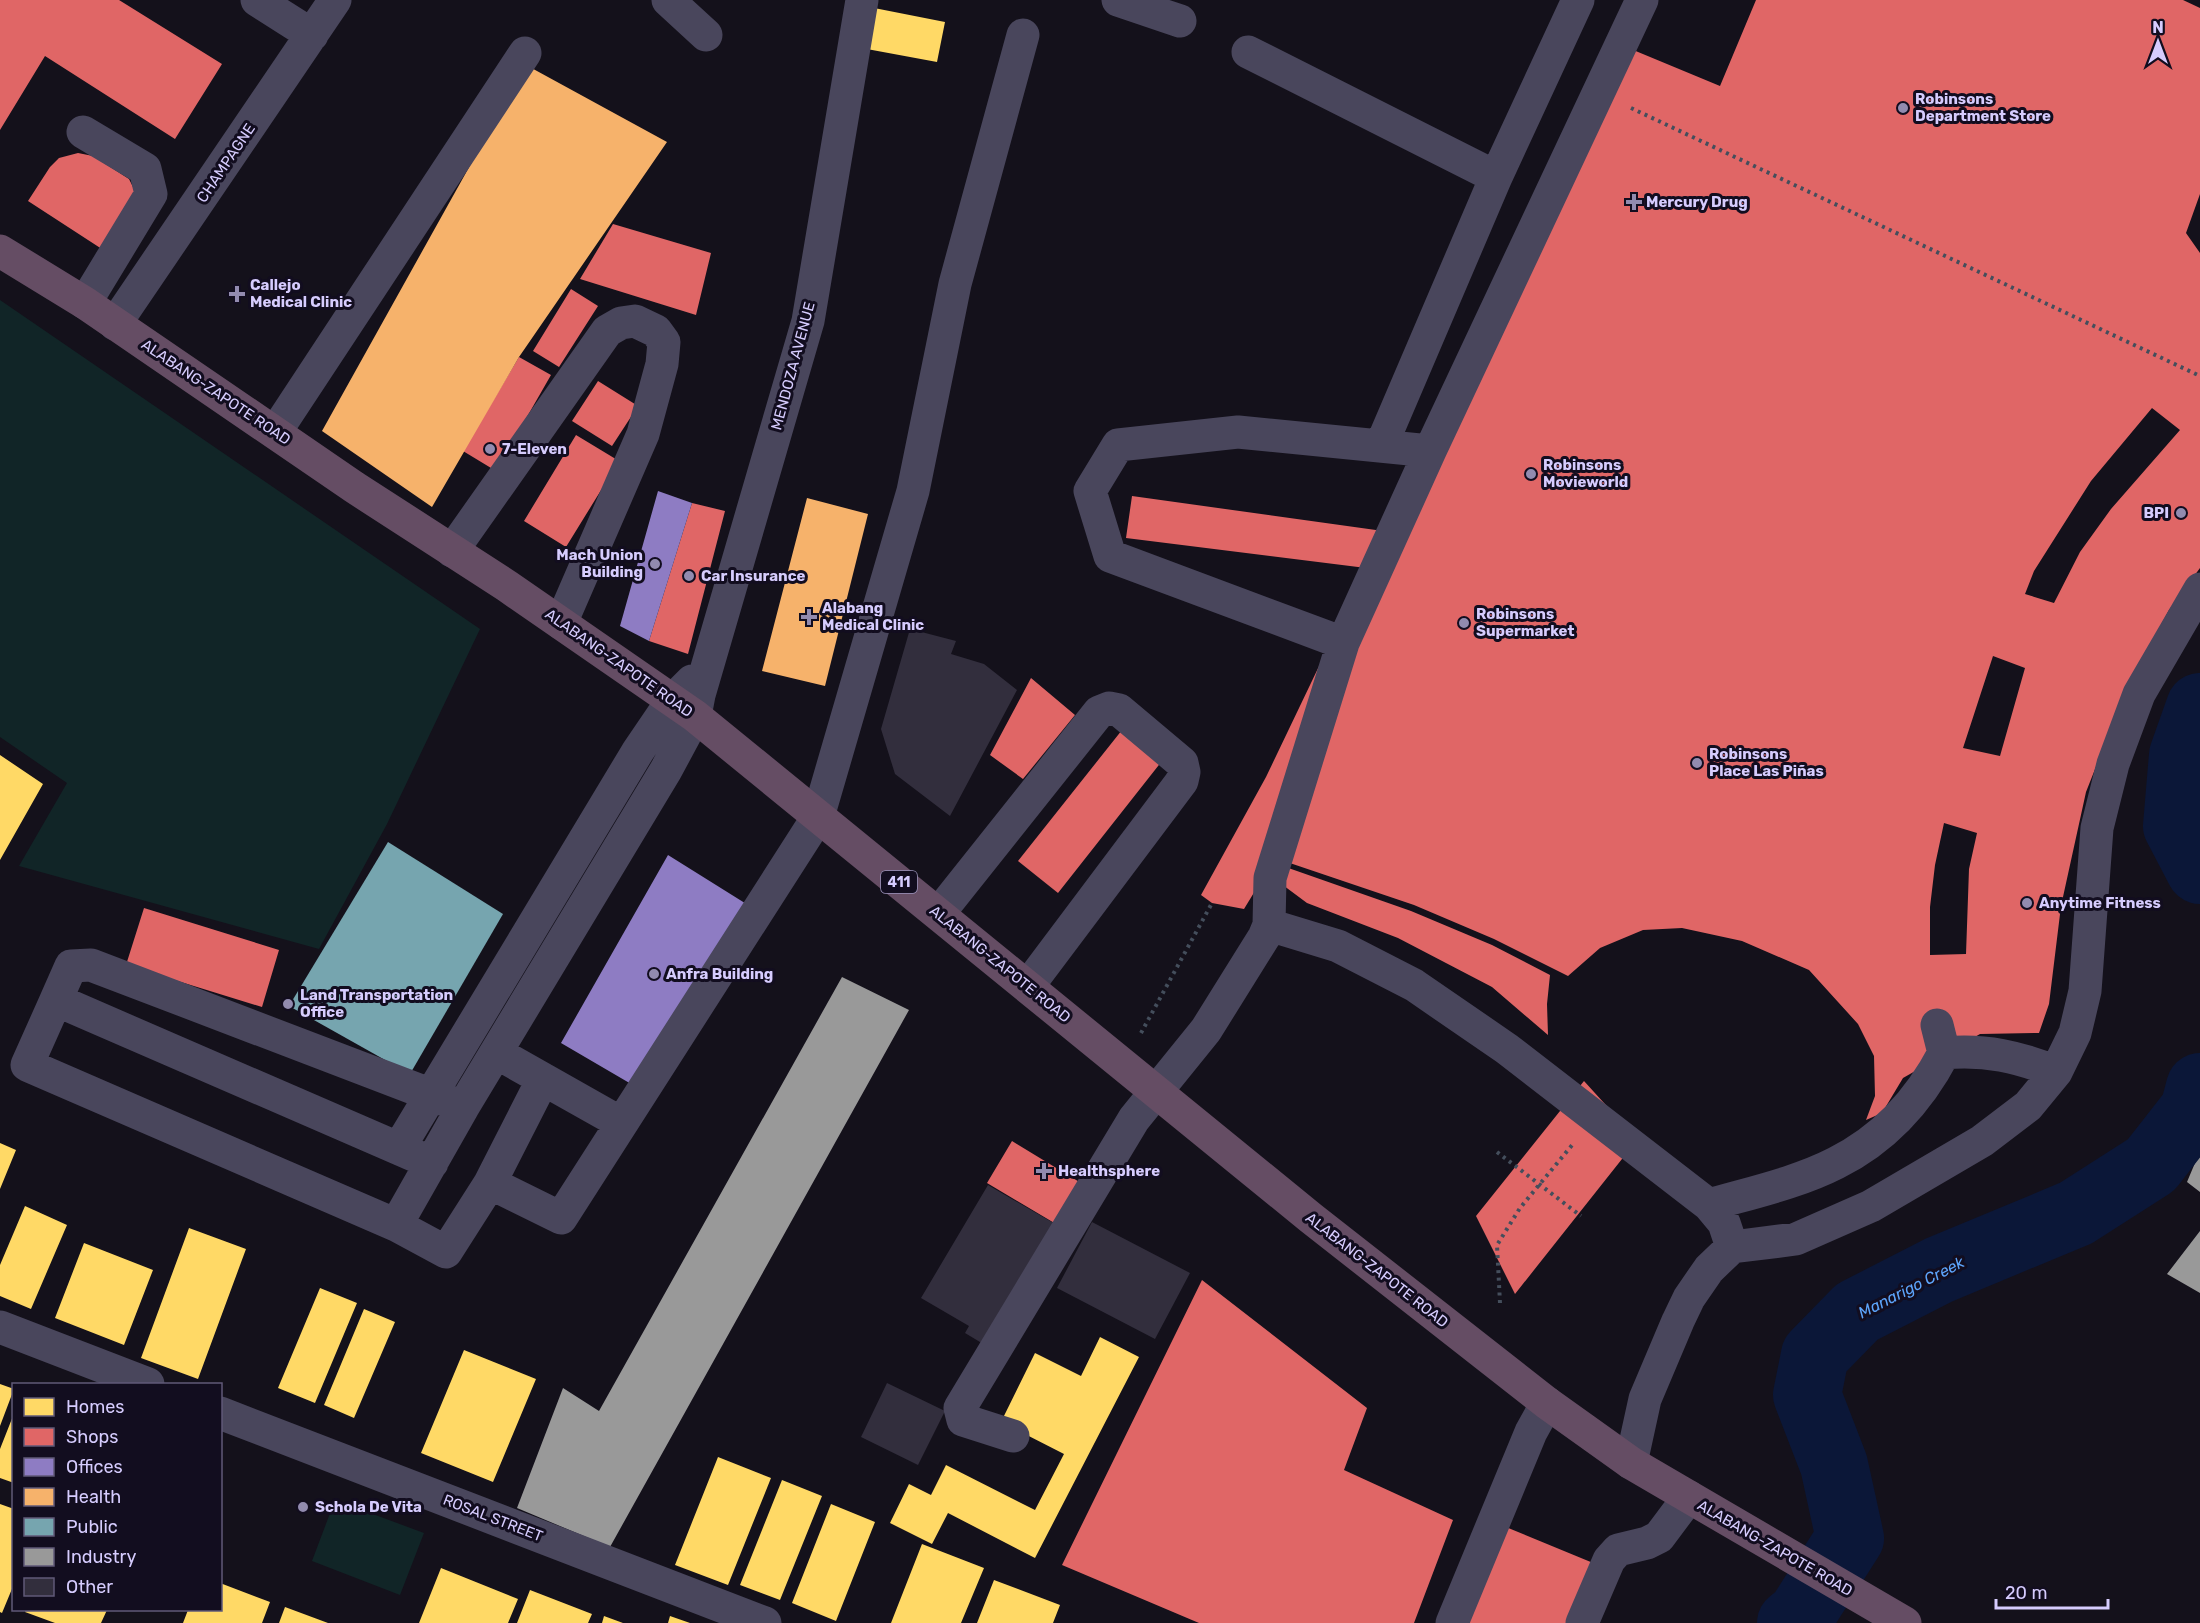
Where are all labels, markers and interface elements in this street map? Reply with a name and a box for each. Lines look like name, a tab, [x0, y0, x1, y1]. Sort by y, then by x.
north arrow	[2128, 12, 2188, 72]
text: N	[2152, 18, 2164, 37]
place label: Robinsons Department Store	[1915, 90, 2051, 125]
marker: Robinsons Department Store	[1896, 101, 1910, 115]
street label: CHAMPAGNE	[193, 120, 259, 206]
place label: Mercury Drug	[1646, 193, 1748, 211]
marker: Mercury Drug	[1627, 195, 1641, 209]
place label: Callejo Medical Clinic	[250, 276, 352, 311]
marker: Callejo Medical Clinic	[228, 285, 246, 303]
street label: MENDOZA AVENUE	[767, 300, 819, 432]
street label: ALABANG-ZAPOTE ROAD	[138, 335, 294, 449]
place label: 7-Eleven	[502, 440, 567, 458]
marker: 7-Eleven	[483, 442, 497, 456]
place label: Robinsons Movieworld	[1543, 456, 1628, 491]
marker: Robinsons Movieworld	[1524, 467, 1538, 481]
place label: BPI	[2143, 504, 2169, 522]
marker: BPI	[2174, 506, 2188, 520]
place label: Mach Union Building	[556, 546, 643, 581]
marker: Mach Union Building	[648, 557, 662, 571]
place label: Car Insurance	[701, 567, 806, 585]
marker: Car Insurance	[682, 569, 696, 583]
place label: Alabang Medical Clinic	[822, 599, 924, 634]
street label: ALABANG-ZAPOTE ROAD	[542, 605, 696, 721]
place label: Robinsons Supermarket	[1476, 605, 1574, 640]
marker: Alabang Medical Clinic	[800, 608, 818, 626]
marker: Robinsons Supermarket	[1457, 616, 1471, 630]
place label: Robinsons Place Las Piñas	[1709, 745, 1824, 780]
marker: Robinsons Place Las Piñas	[1690, 756, 1704, 770]
road number: 411	[881, 871, 917, 893]
place label: Anytime Fitness	[2039, 894, 2161, 912]
marker: Anytime Fitness	[2020, 896, 2034, 910]
street label: ALABANG-ZAPOTE ROAD	[926, 902, 1074, 1026]
place label: Anfra Building	[666, 965, 773, 983]
marker: Anfra Building	[647, 967, 661, 981]
place label: Land Transportation Office	[300, 986, 453, 1021]
marker: Land Transportation Office	[281, 997, 295, 1011]
marker: Healthsphere	[1035, 1162, 1053, 1180]
place label: Healthsphere	[1058, 1162, 1160, 1180]
street label: ALABANG-ZAPOTE ROAD	[1302, 1209, 1452, 1331]
water label: Manarigo Creek	[1855, 1252, 1968, 1322]
legend	[12, 1383, 222, 1611]
text: Homes	[66, 1396, 124, 1418]
text: Shops	[66, 1426, 118, 1448]
text: Offices	[66, 1456, 123, 1478]
text: Health	[66, 1486, 121, 1508]
street label: ROSAL STREET	[441, 1491, 546, 1545]
street label: ALABANG-ZAPOTE ROAD	[1694, 1496, 1856, 1600]
place label: Schola De Vita	[315, 1498, 422, 1516]
marker: Schola De Vita	[296, 1500, 310, 1514]
text: Public	[66, 1516, 118, 1538]
text: Industry	[66, 1546, 136, 1568]
scale bar	[1996, 1572, 2108, 1610]
text: Other	[66, 1576, 113, 1598]
text: 20 m	[2005, 1582, 2047, 1604]

